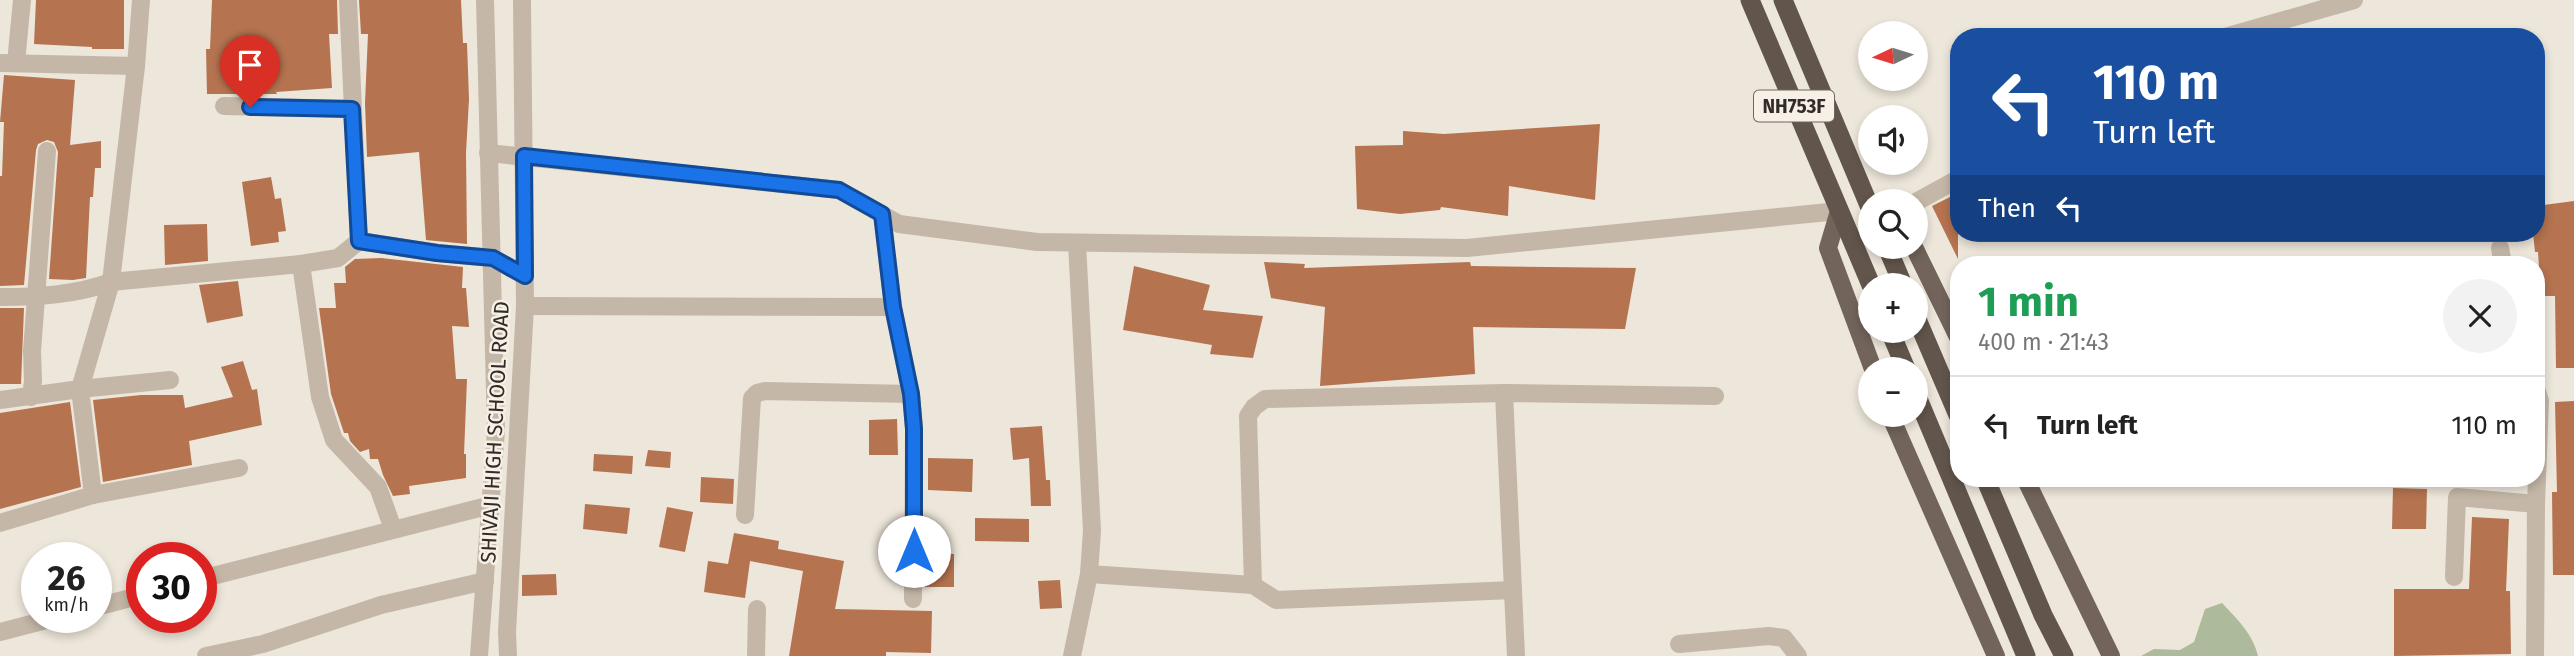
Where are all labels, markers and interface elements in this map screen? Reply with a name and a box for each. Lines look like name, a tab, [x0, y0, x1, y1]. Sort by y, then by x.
north arrow	[1858, 21, 1928, 91]
map controls	[1858, 21, 1928, 427]
pin	[220, 35, 280, 107]
icon: arrive	[231, 46, 269, 84]
text: 110 m	[2093, 53, 2219, 112]
icon: left	[1978, 56, 2069, 147]
road number: NH753F	[1754, 90, 1834, 122]
button: sound	[1858, 105, 1928, 175]
text: Turn left	[2093, 113, 2215, 151]
button: search	[1858, 189, 1928, 259]
icon: left	[2050, 189, 2088, 227]
text: Then	[1978, 193, 2036, 224]
button: +	[1858, 273, 1928, 343]
text: 1 min	[1978, 277, 2079, 327]
button: close	[2443, 279, 2517, 353]
street label: SHIVAJI HIGH SCHOOL ROAD	[475, 300, 515, 564]
text: 400 m · 21:43	[1978, 328, 2109, 356]
button: −	[1858, 357, 1928, 427]
icon: left	[1978, 406, 2016, 444]
text: Turn left	[2037, 410, 2138, 441]
text: 110 m	[2451, 410, 2517, 441]
position arrow	[877, 514, 951, 588]
speed limit sign: 30	[126, 542, 217, 633]
text: 26	[48, 557, 85, 599]
text: km/h	[44, 594, 89, 616]

